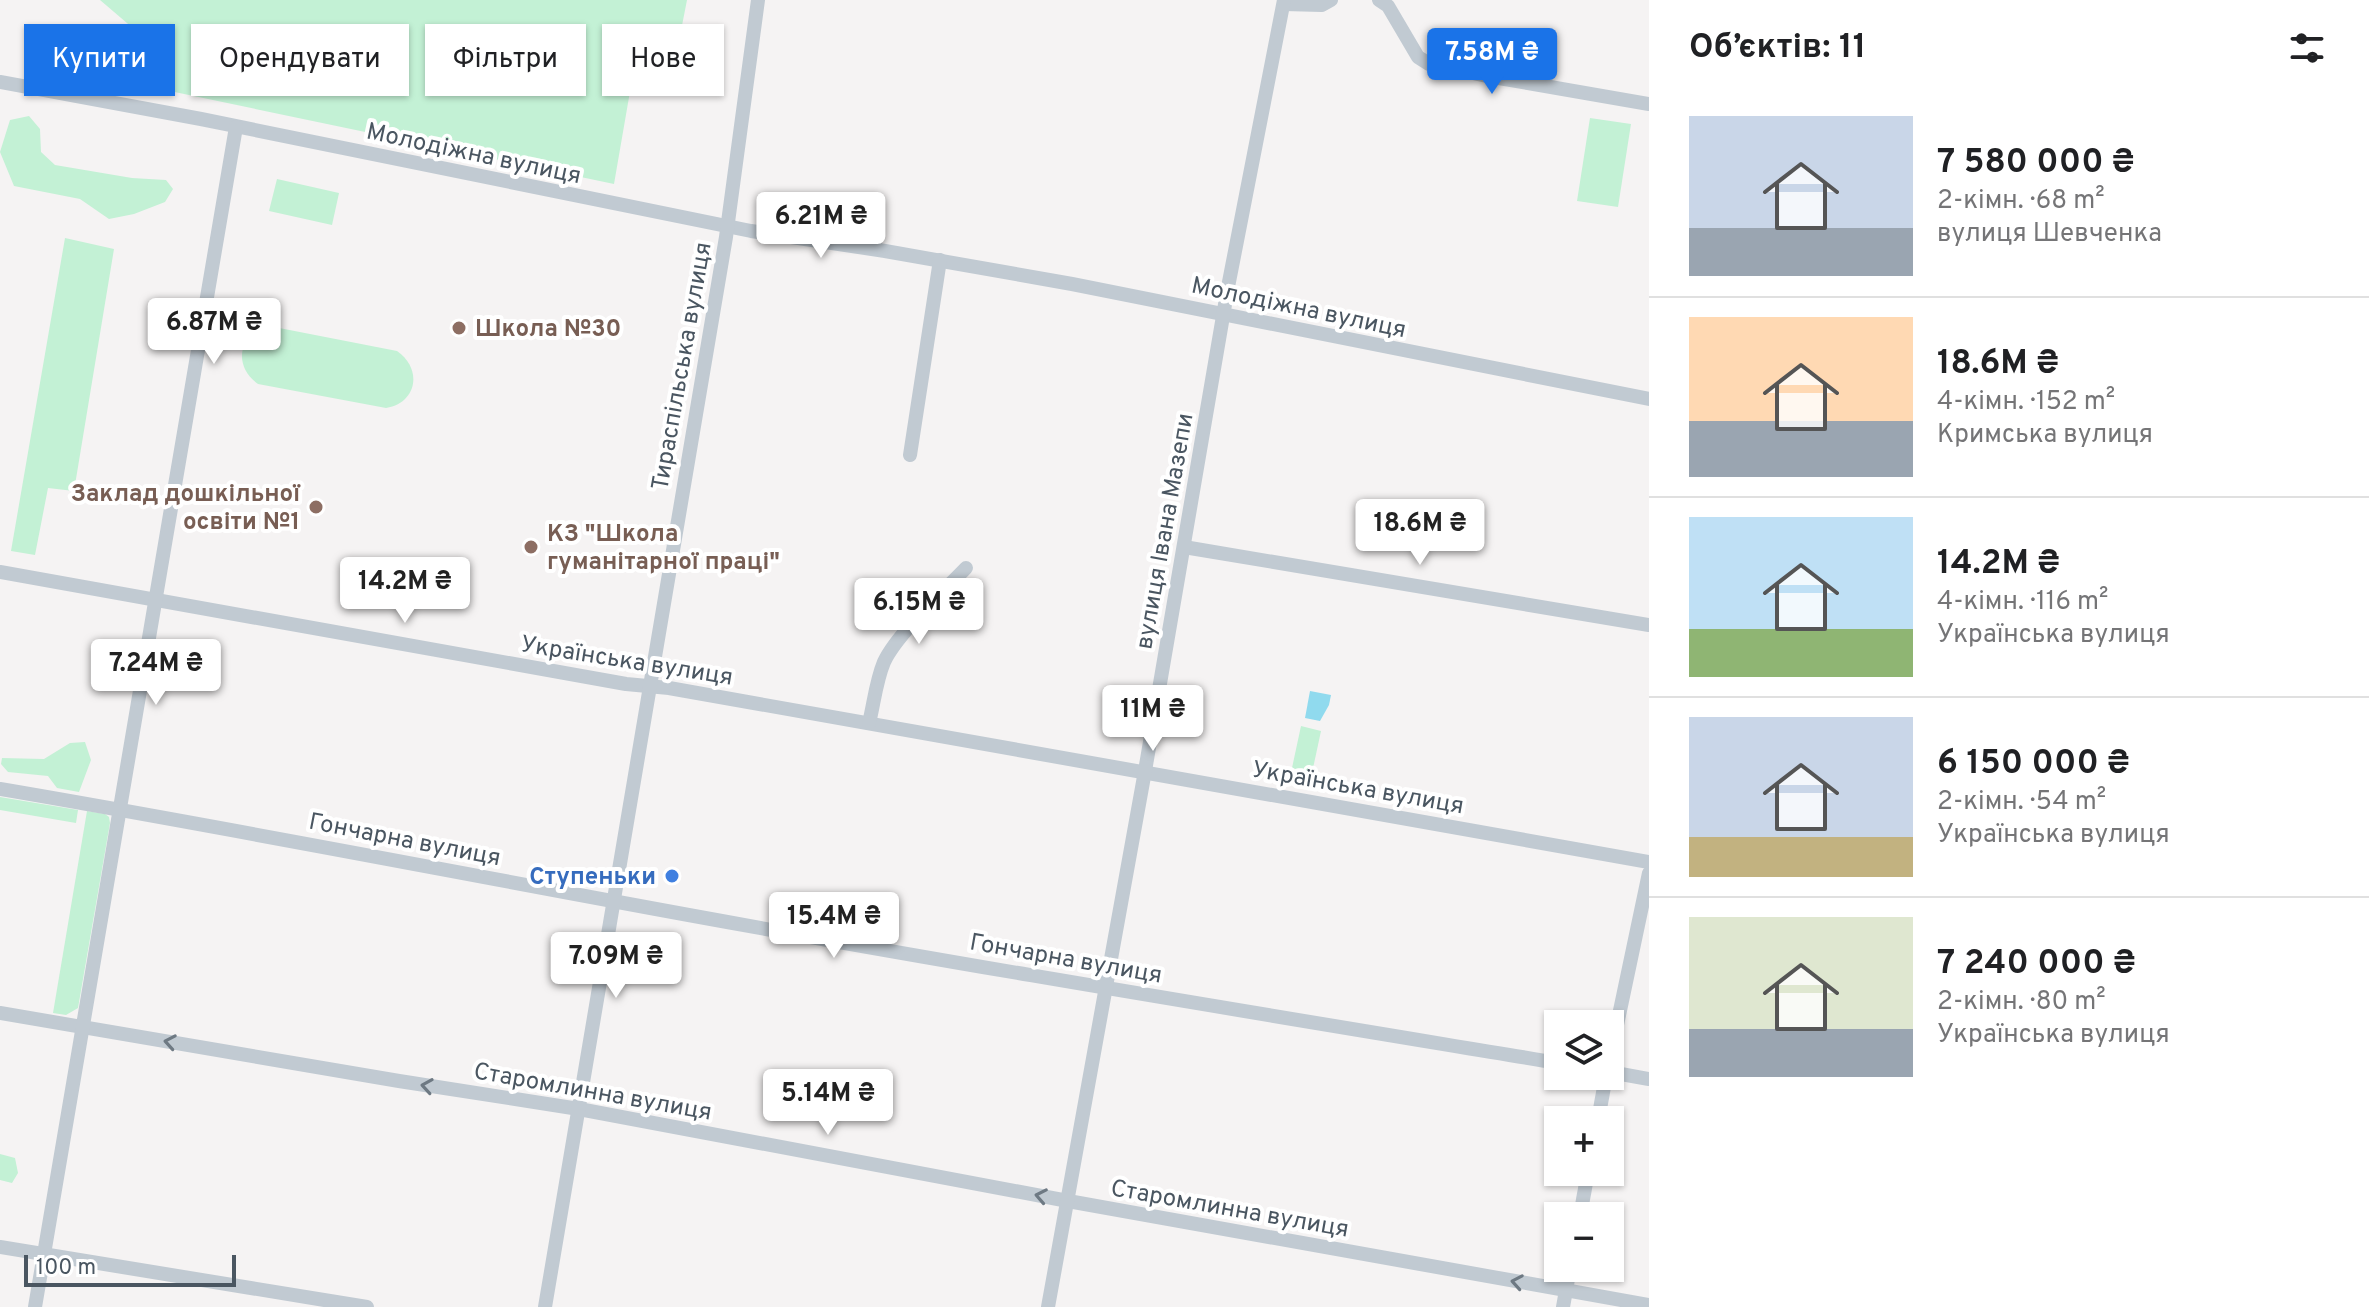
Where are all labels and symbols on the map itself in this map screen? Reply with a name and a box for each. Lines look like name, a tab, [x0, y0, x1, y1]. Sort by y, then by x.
pin: 7.58M ₴	[1418, 28, 1566, 96]
street label: Молодіжна вулиця	[363, 118, 584, 192]
pin: 6.21M ₴	[747, 192, 895, 260]
street label: Тираспільська вулиця	[646, 240, 720, 493]
street label: Молодіжна вулиця	[1188, 272, 1409, 346]
pin: 6.87M ₴	[140, 298, 288, 366]
place label: Школа №30	[475, 315, 621, 345]
marker: Школа №30	[450, 319, 468, 337]
street label: вулиця Івана Мазепи	[1130, 411, 1202, 652]
place label: Заклад дошкільної освіти №1	[71, 480, 301, 538]
marker: Заклад дошкільної освіти №1	[307, 498, 325, 516]
pin: 18.6M ₴	[1346, 499, 1494, 567]
place label: КЗ "Школа гуманітарної праці"	[547, 520, 780, 578]
marker: КЗ "Школа гуманітарної праці"	[522, 538, 540, 556]
pin: 14.2M ₴	[331, 557, 479, 625]
pin: 6.15M ₴	[845, 578, 993, 646]
street label: Українська вулиця	[518, 630, 735, 694]
pin: 7.24M ₴	[82, 639, 230, 707]
pin: 11M ₴	[1097, 685, 1209, 753]
street label: Українська вулиця	[1249, 756, 1466, 822]
street label: Гончарна вулиця	[306, 808, 503, 874]
place label: Ступеньки	[529, 863, 656, 893]
marker: Ступеньки	[663, 867, 681, 885]
pin: 15.4M ₴	[760, 892, 908, 960]
street label: Гончарна вулиця	[967, 928, 1164, 992]
pin: 7.09M ₴	[542, 932, 690, 1000]
one-way arrow	[164, 1034, 177, 1051]
street label: Старомлинна вулиця	[471, 1057, 714, 1129]
pin: 5.14M ₴	[754, 1069, 902, 1137]
one-way arrow	[420, 1078, 433, 1095]
street label: Старомлинна вулиця	[1108, 1174, 1351, 1246]
one-way arrow	[1034, 1188, 1048, 1205]
scale bar	[24, 1251, 236, 1287]
one-way arrow	[1510, 1274, 1524, 1291]

